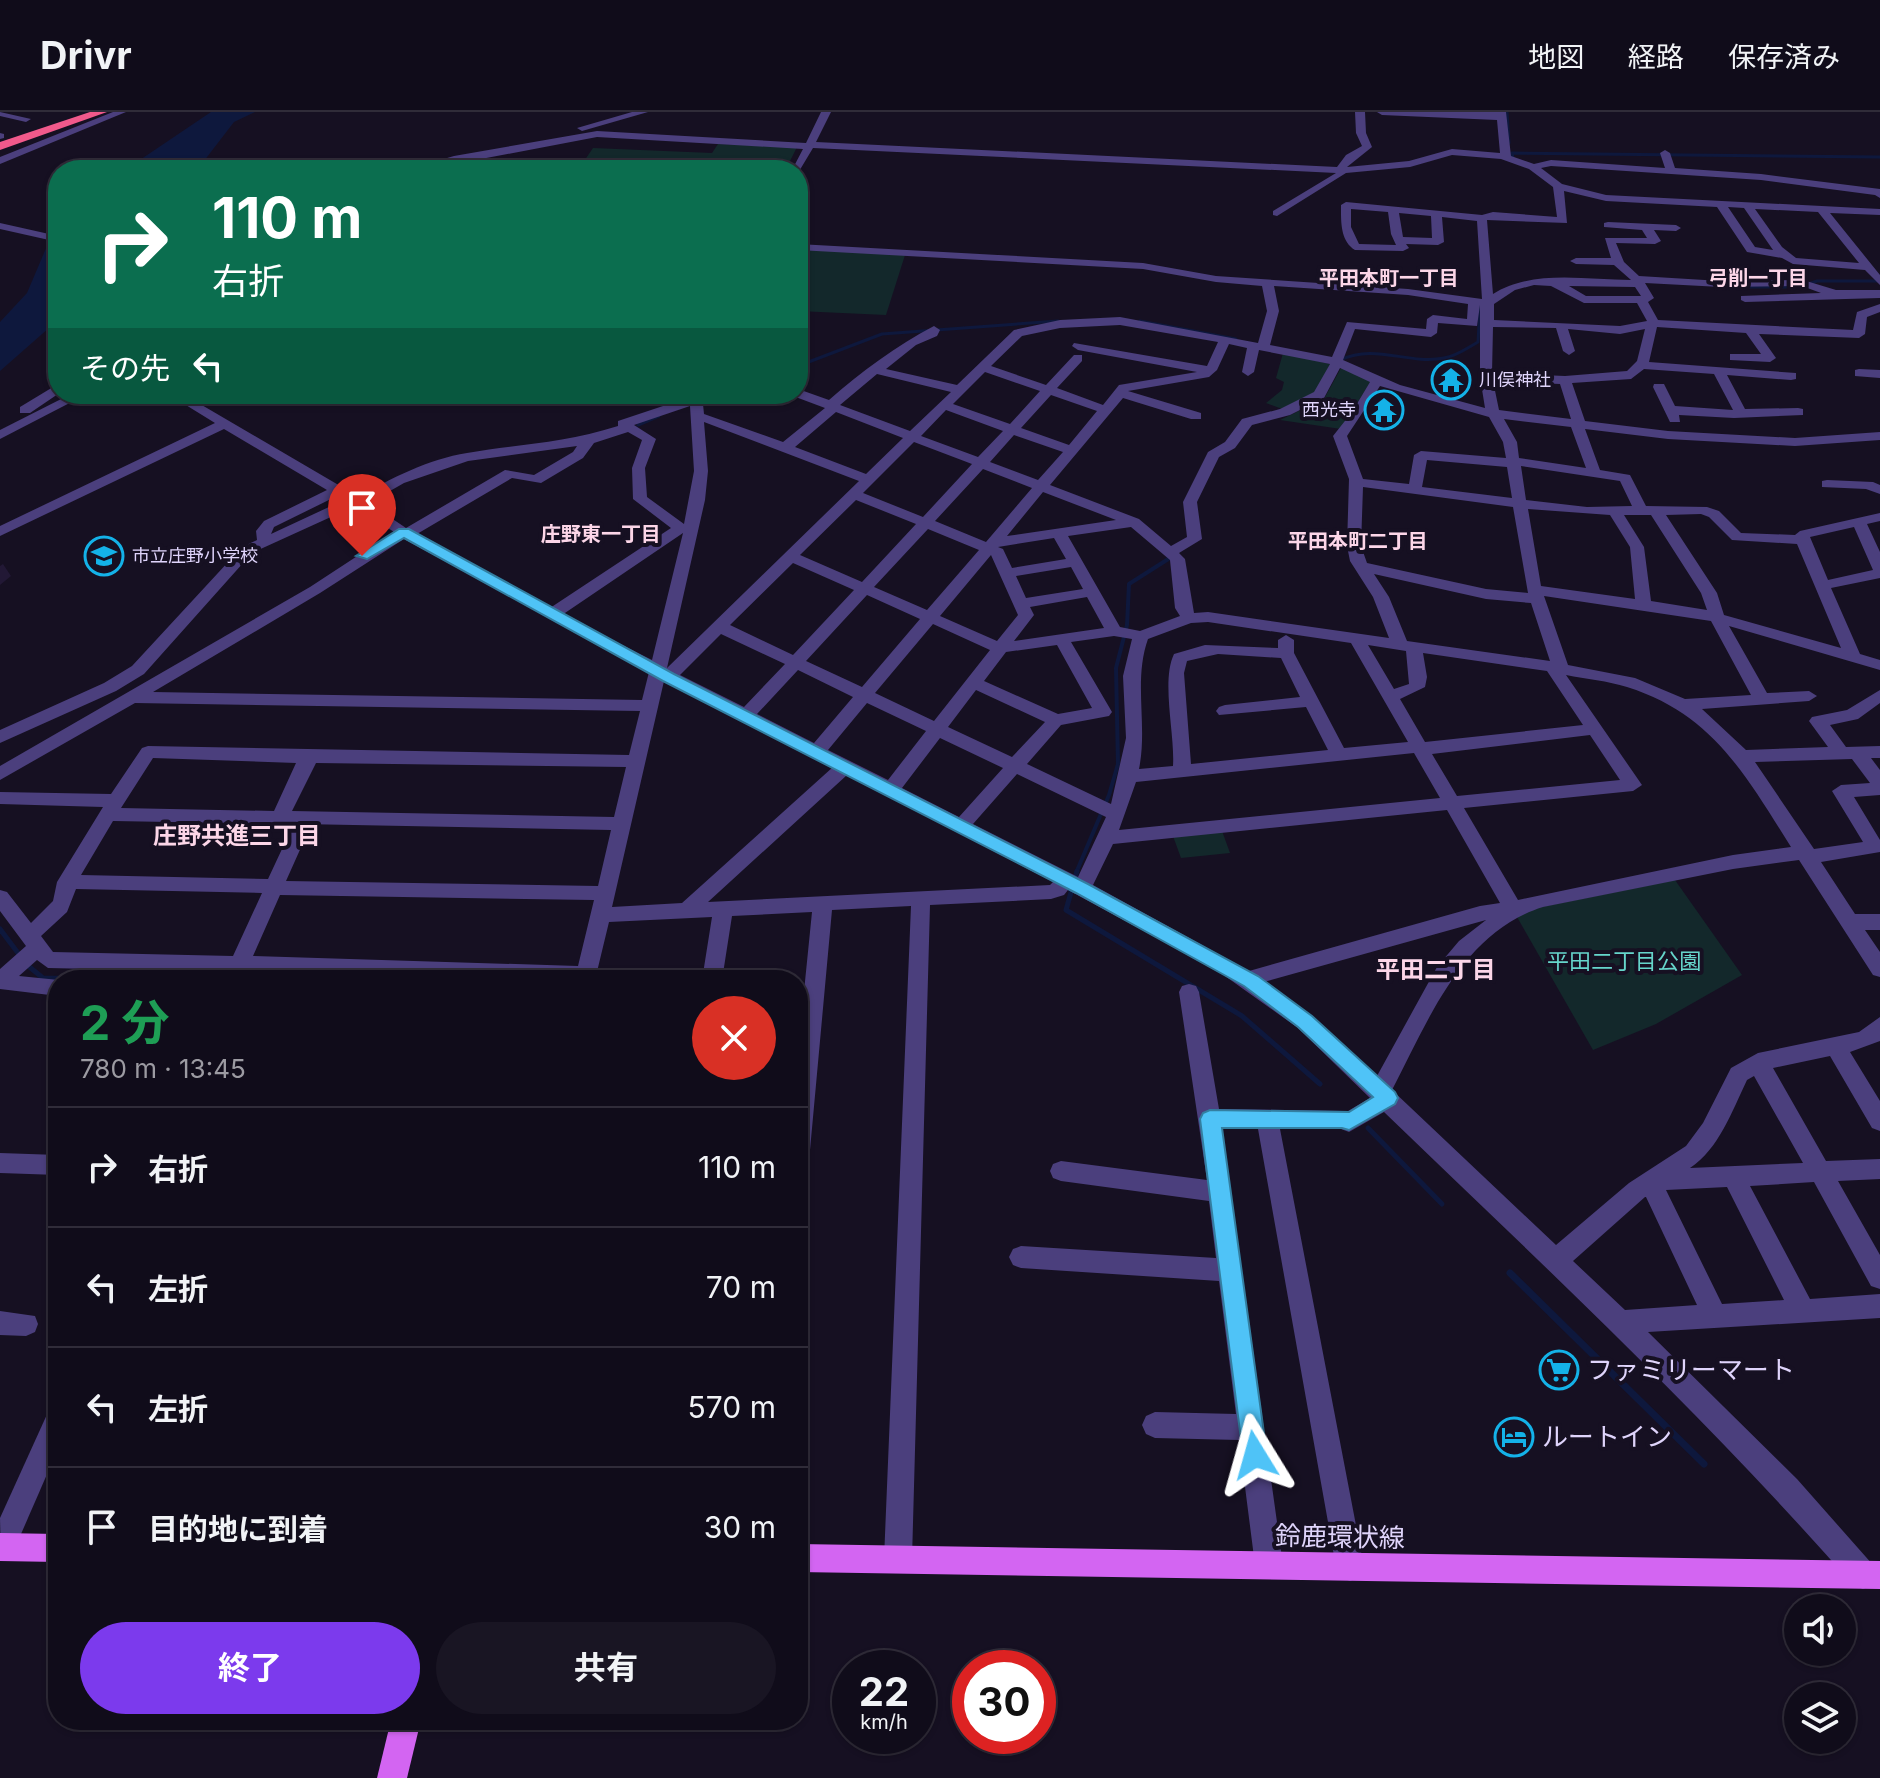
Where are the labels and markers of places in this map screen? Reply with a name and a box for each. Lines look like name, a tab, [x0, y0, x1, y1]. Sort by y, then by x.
temple icon: 川俣神社	[1430, 359, 1472, 401]
place label: 川俣神社	[1479, 369, 1551, 390]
temple icon: 西光寺	[1363, 389, 1405, 431]
place label: 西光寺	[1302, 399, 1356, 420]
pin	[328, 474, 396, 556]
school or university icon: 市立庄野小学校	[83, 535, 125, 577]
place label: 市立庄野小学校	[132, 545, 258, 566]
supermarket icon: ファミリーマート	[1538, 1349, 1580, 1391]
place label: ファミリーマート	[1587, 1354, 1795, 1385]
hotel icon: ルートイン	[1493, 1416, 1535, 1458]
place label: ルートイン	[1542, 1421, 1672, 1452]

